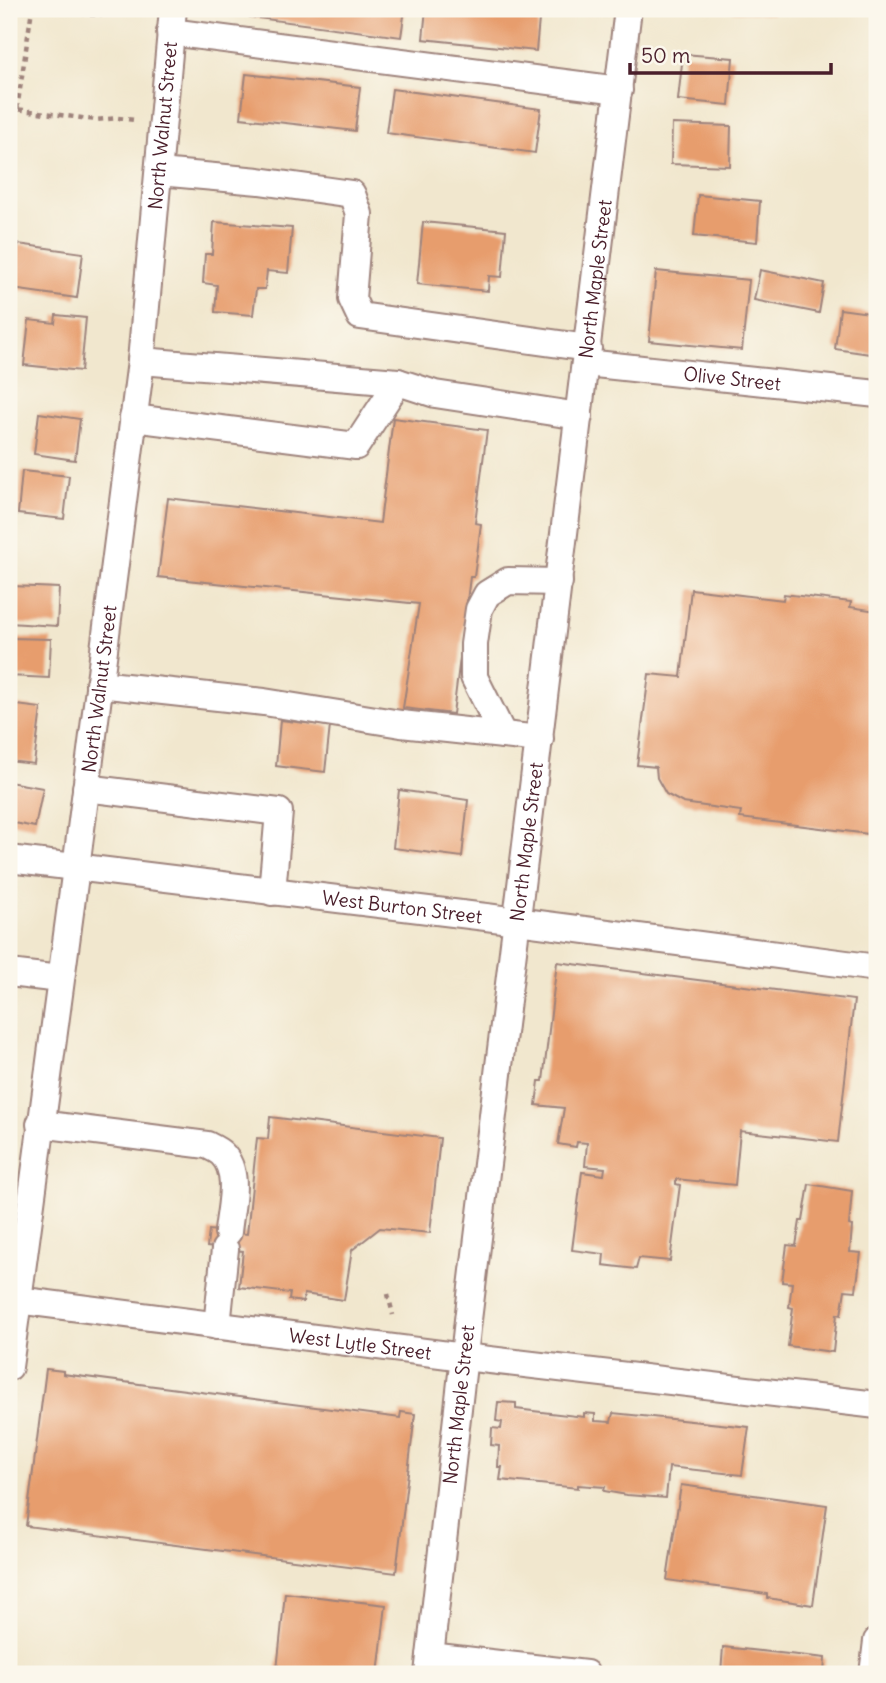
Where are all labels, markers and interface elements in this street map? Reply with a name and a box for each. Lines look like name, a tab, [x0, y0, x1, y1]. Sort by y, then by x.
scale bar	[630, 32, 832, 76]
street label: North Walnut Street	[143, 40, 182, 211]
text: 50 m	[641, 42, 690, 69]
street label: North Maple Street	[573, 198, 617, 360]
street label: Olive Street	[682, 361, 782, 396]
street label: North Walnut Street	[76, 604, 122, 774]
street label: North Maple Street	[505, 761, 548, 923]
street label: West Burton Street	[321, 885, 484, 928]
street label: West Lytle Street	[287, 1323, 433, 1365]
street label: North Maple Street	[438, 1324, 479, 1486]

